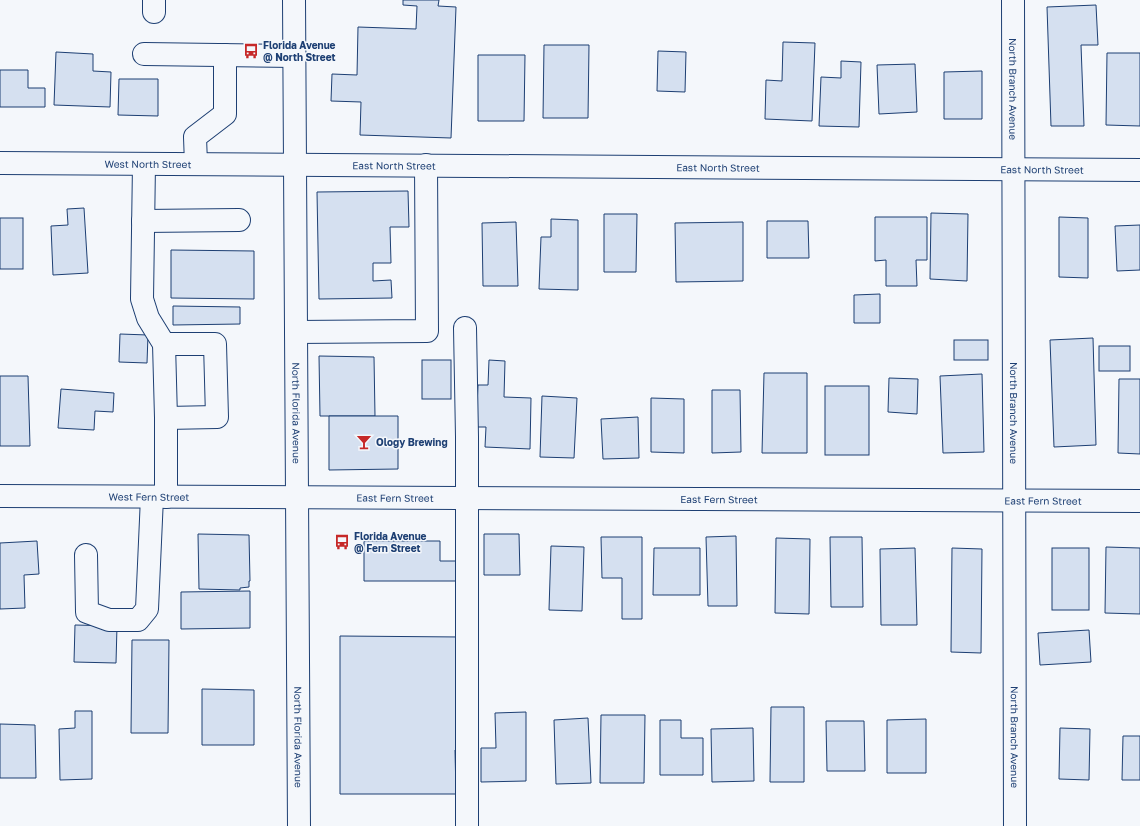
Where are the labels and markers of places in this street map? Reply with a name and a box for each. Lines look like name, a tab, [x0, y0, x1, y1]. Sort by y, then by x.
place label: Florida Avenue @ North Street	[263, 39, 336, 63]
bus stop icon: Florida Avenue @ North Street	[242, 42, 260, 60]
bar icon: Ology Brewing	[355, 433, 373, 451]
place label: Ology Brewing	[376, 436, 448, 448]
place label: Florida Avenue @ Fern Street	[354, 530, 427, 554]
bus stop icon: Florida Avenue @ Fern Street	[333, 533, 351, 551]

